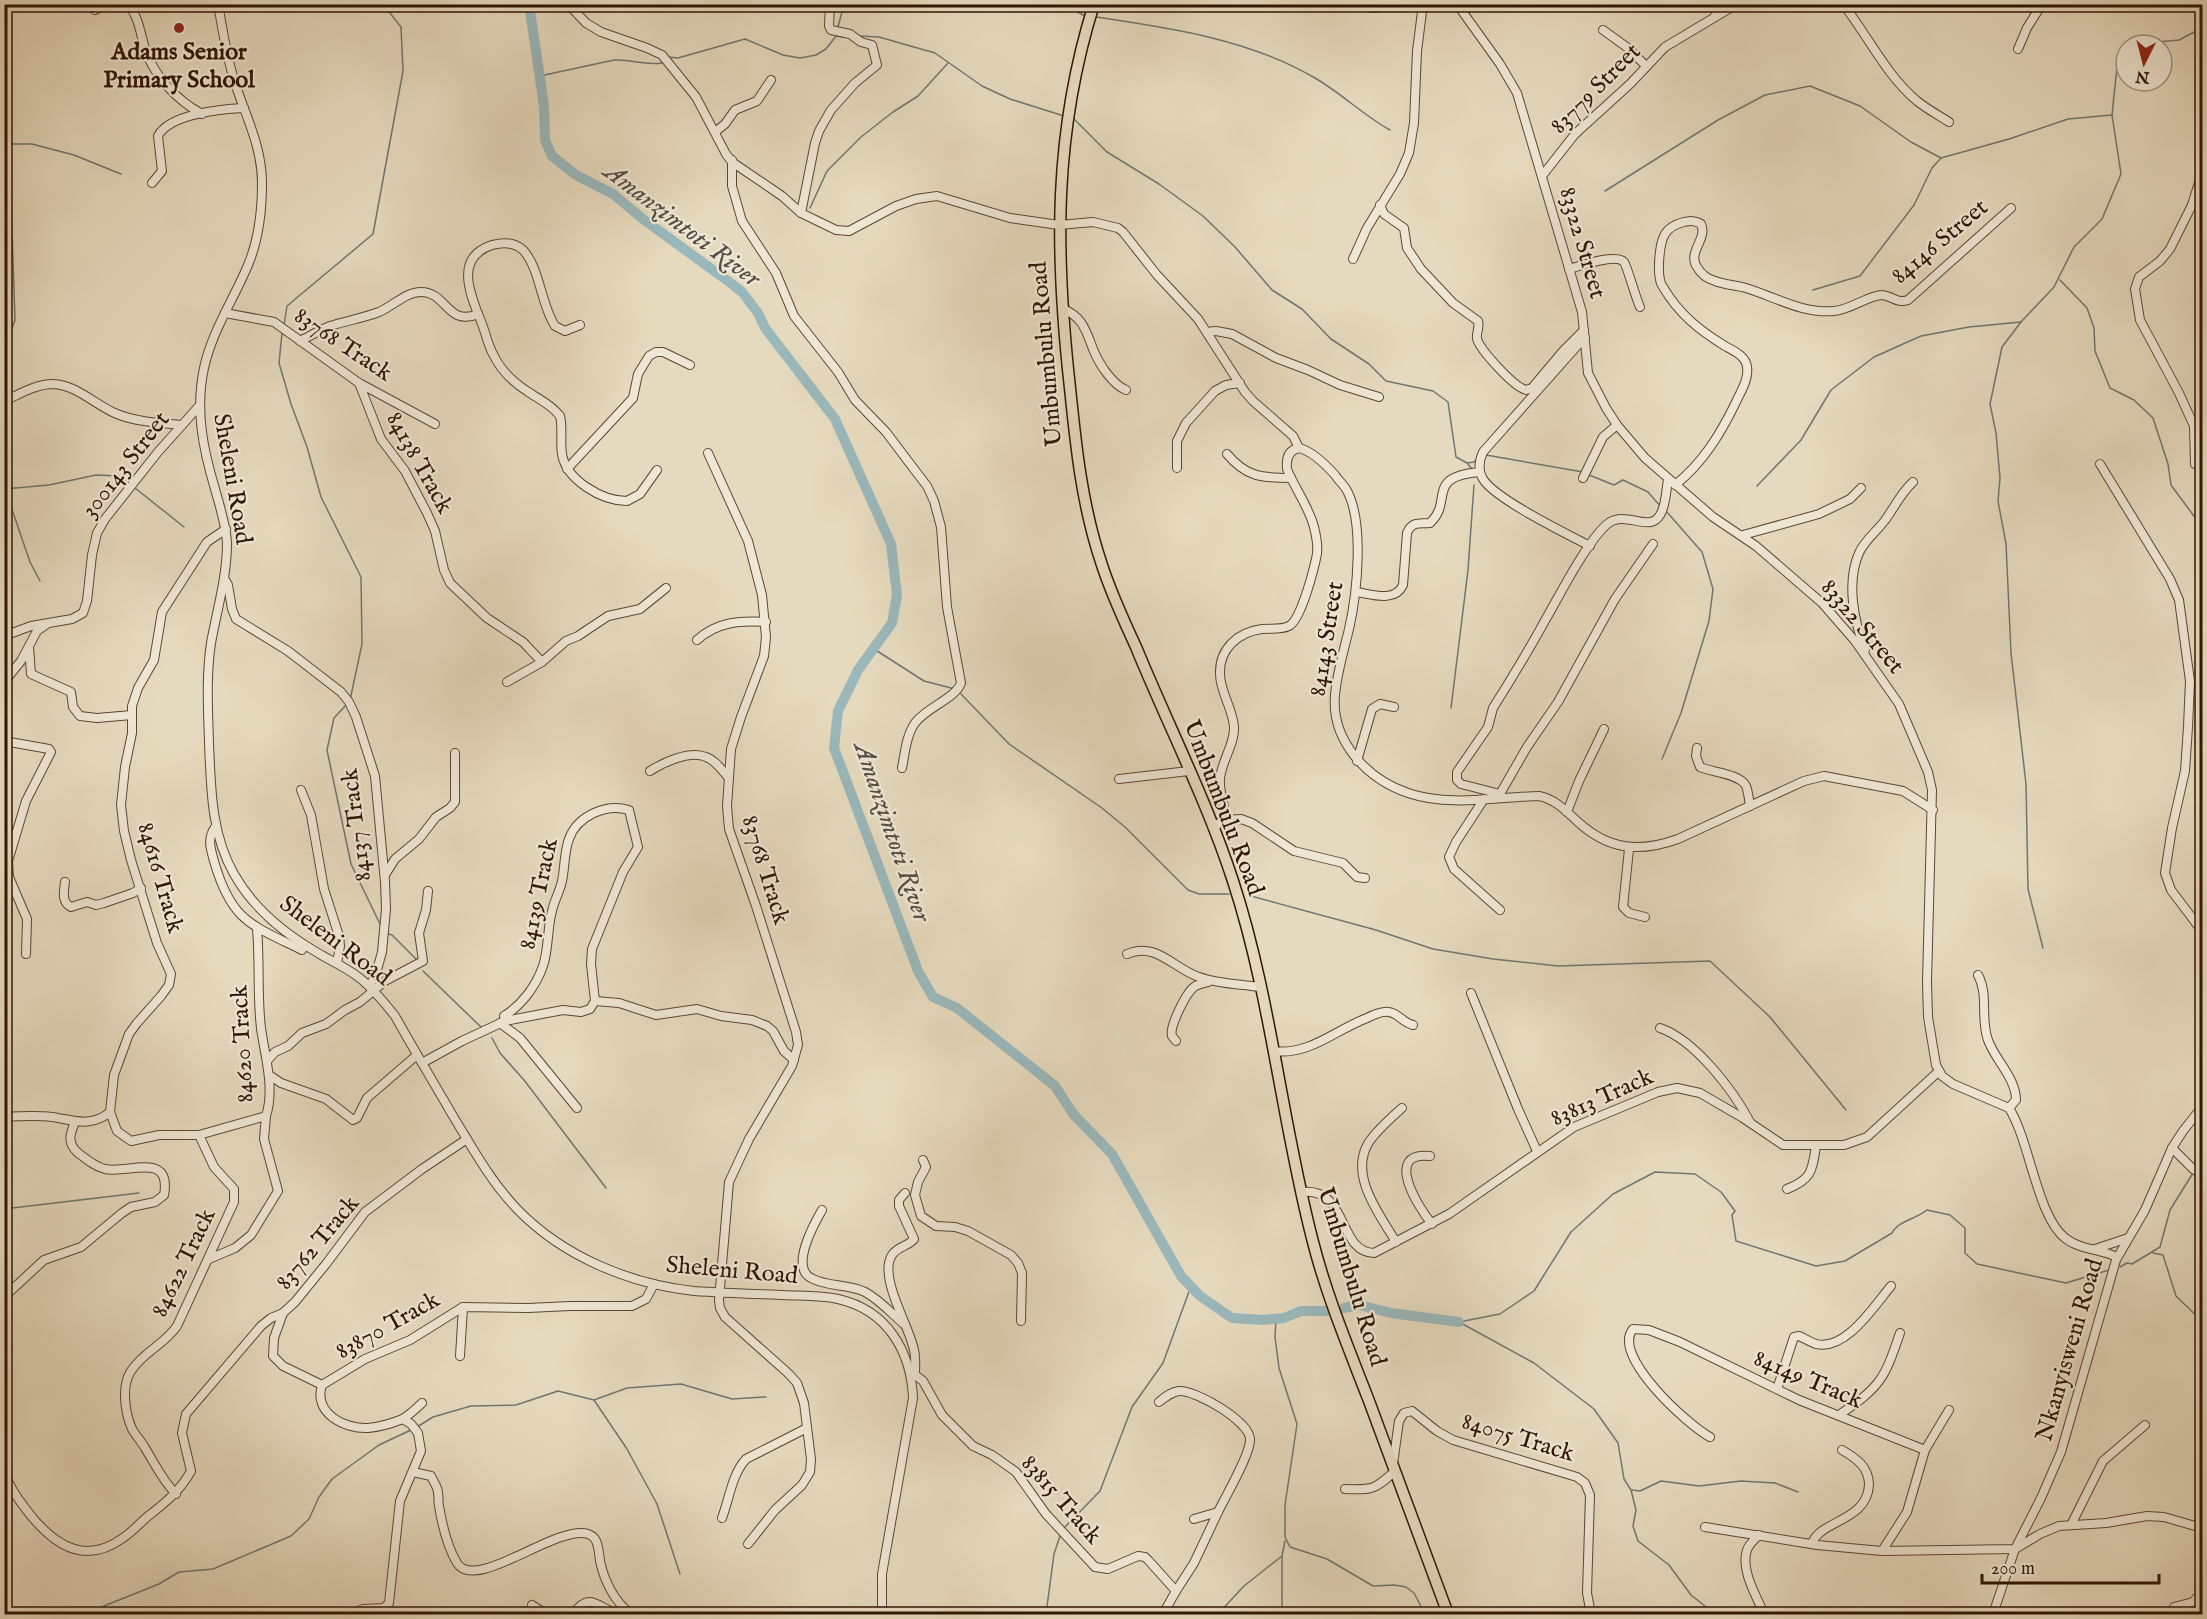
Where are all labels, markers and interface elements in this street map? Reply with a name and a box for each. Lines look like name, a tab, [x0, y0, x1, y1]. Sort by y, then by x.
marker: Adams Senior Primary School	[172, 21, 186, 35]
north arrow	[2114, 33, 2174, 93]
place label: Adams Senior Primary School	[103, 37, 255, 96]
street label: 83779 Street	[1544, 37, 1648, 141]
text: N	[2135, 65, 2152, 87]
water label: Amanzimtoti River	[595, 153, 768, 295]
street label: 83322 Street	[1551, 184, 1613, 302]
street label: 84146 Street	[1885, 193, 1995, 291]
street label: Umbumbulu Road	[1023, 260, 1071, 448]
street label: 83768 Track	[288, 301, 398, 389]
street label: 300143 Street	[75, 405, 177, 525]
street label: 84138 Track	[378, 407, 460, 520]
street label: Sheleni Road	[205, 411, 259, 547]
street label: 83322 Street	[1813, 573, 1911, 681]
street label: 84143 Street	[1303, 579, 1351, 699]
street label: Umbumbulu Road	[1175, 716, 1271, 900]
water label: Amanzimtoti River	[845, 735, 939, 927]
street label: 84137 Track	[335, 767, 379, 883]
street label: 83768 Track	[734, 812, 796, 928]
street label: 84616 Track	[129, 819, 191, 937]
street label: 84139 Track	[512, 835, 566, 952]
street label: Sheleni Road	[273, 889, 397, 993]
street label: 84620 Track	[224, 984, 262, 1104]
street label: 83813 Track	[1546, 1062, 1658, 1134]
street label: Umbumbulu Road	[1309, 1184, 1393, 1370]
street label: 83762 Track	[269, 1189, 367, 1297]
street label: 84622 Track	[144, 1203, 224, 1322]
street label: Sheleni Road	[665, 1250, 799, 1292]
street label: Nkanyisweni Road	[2029, 1255, 2111, 1445]
street label: 83870 Track	[331, 1285, 446, 1367]
street label: 84149 Track	[1749, 1343, 1867, 1417]
street label: 84075 Track	[1458, 1406, 1578, 1470]
street label: 83815 Track	[1014, 1449, 1108, 1551]
scale bar	[1982, 1547, 2159, 1585]
text: 200 m	[1991, 1558, 2035, 1581]

